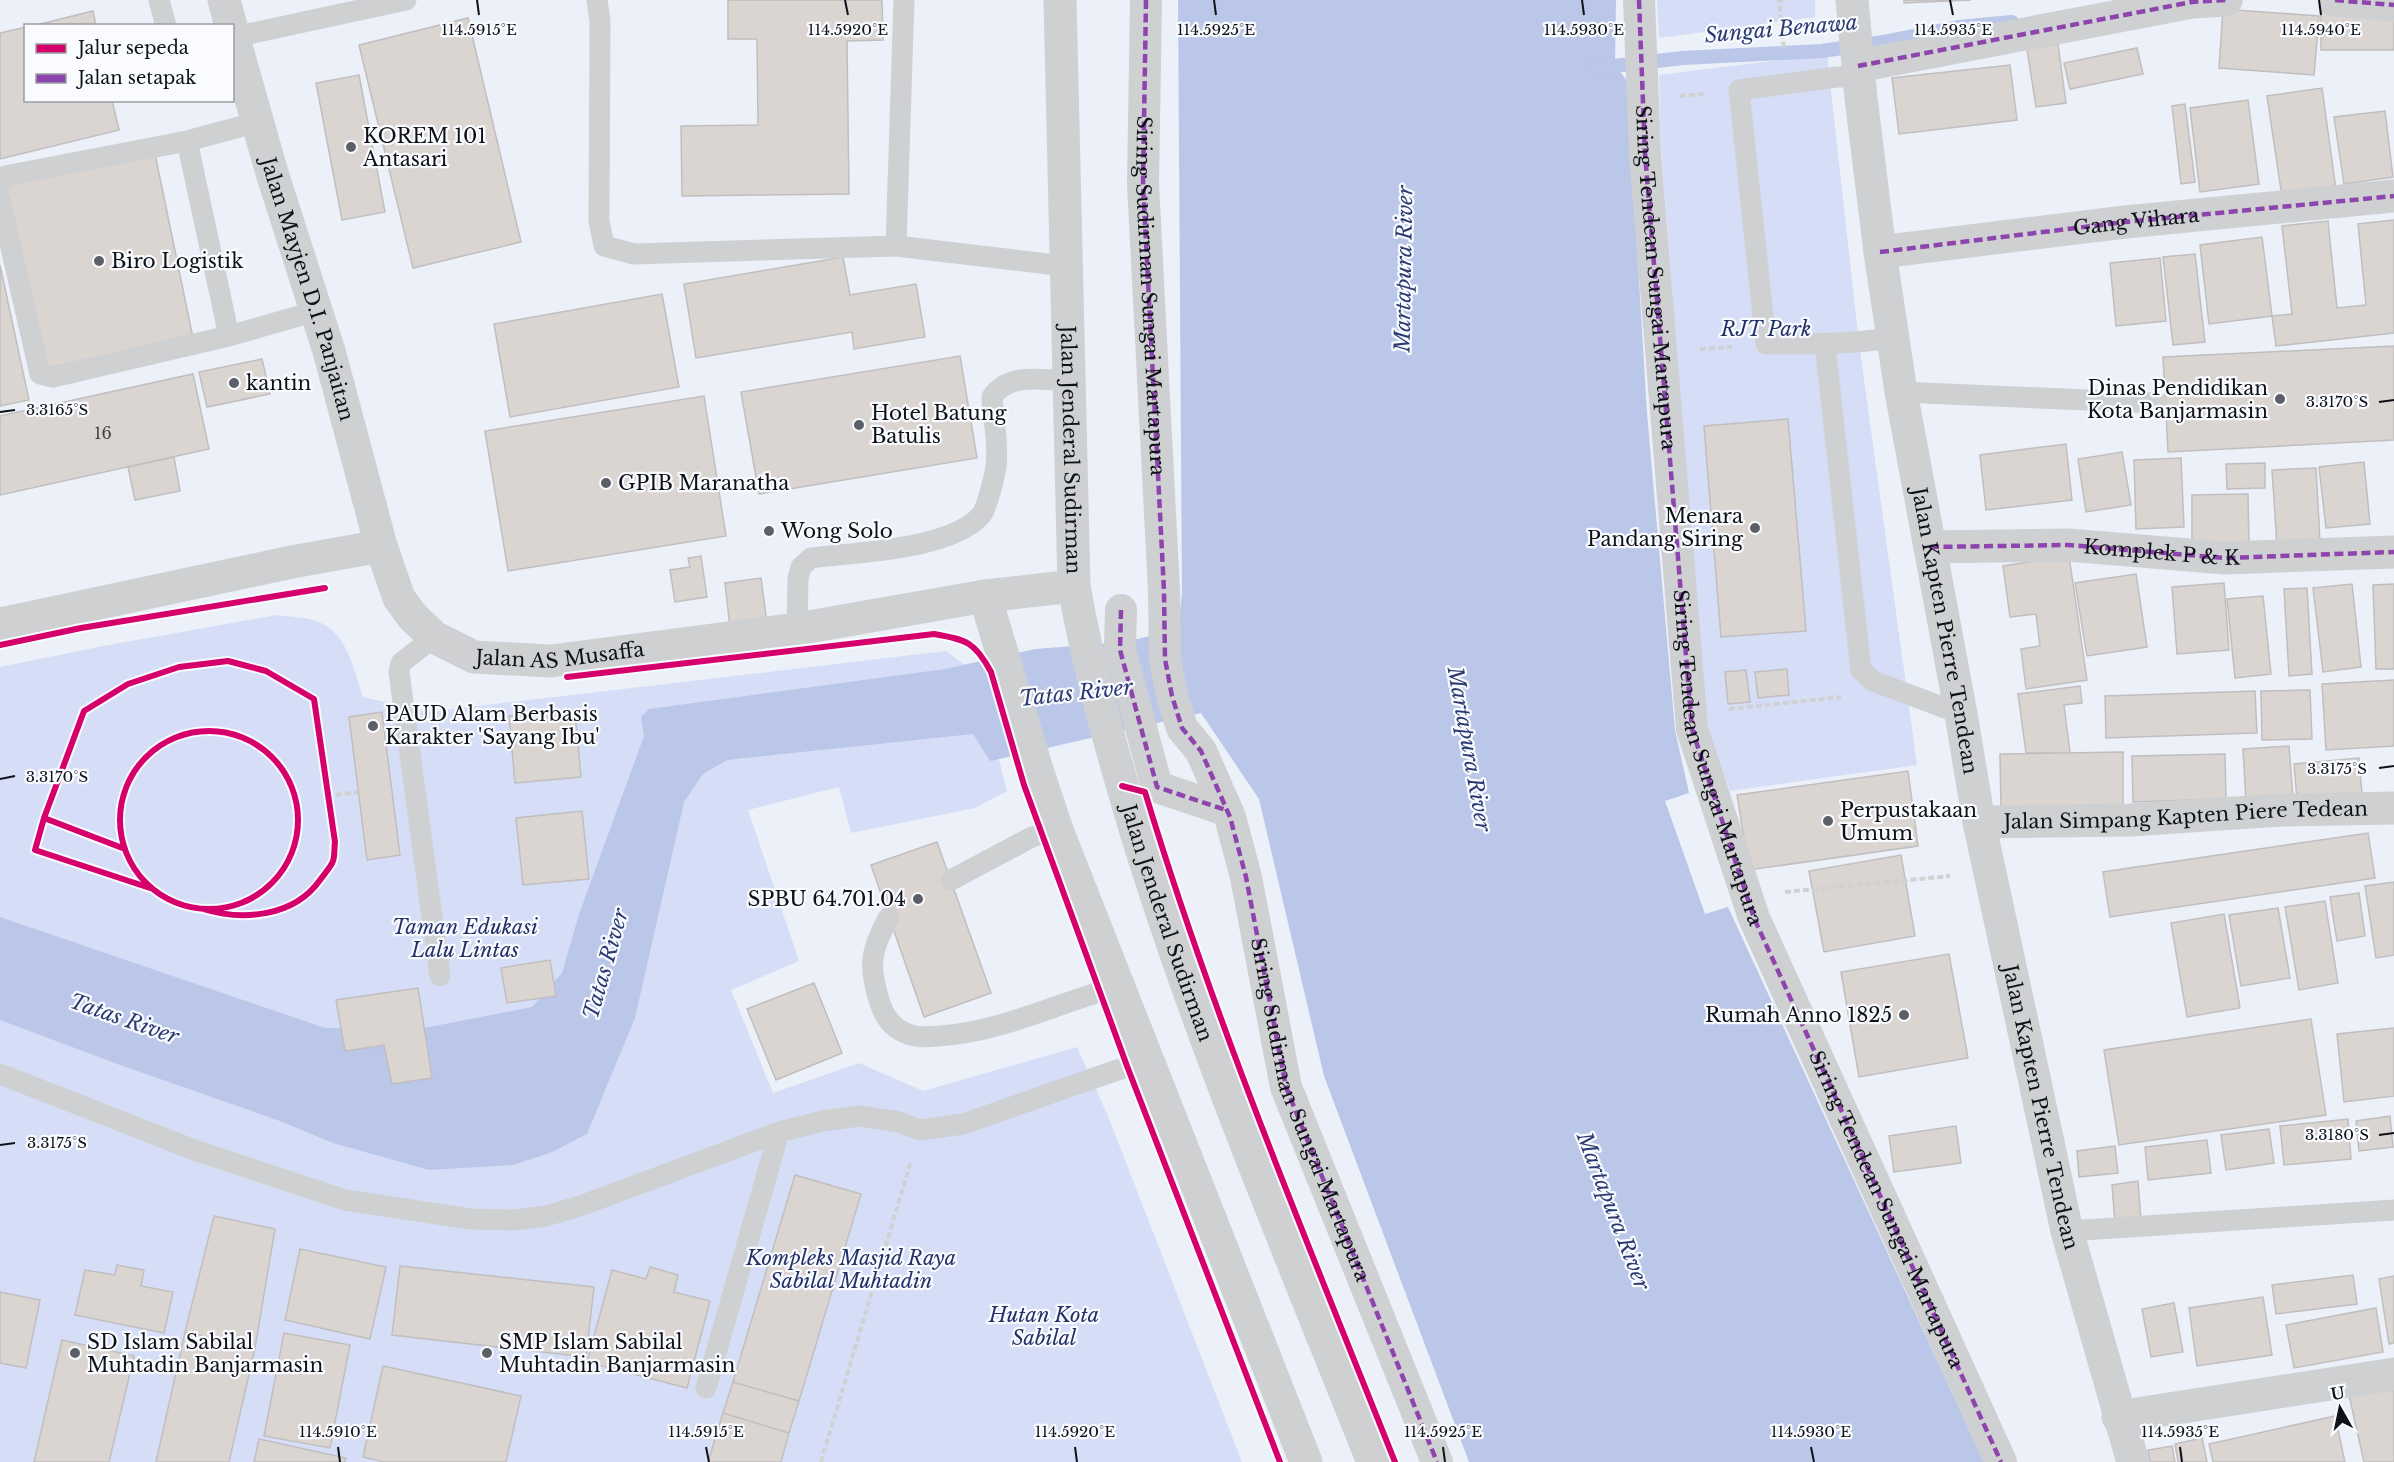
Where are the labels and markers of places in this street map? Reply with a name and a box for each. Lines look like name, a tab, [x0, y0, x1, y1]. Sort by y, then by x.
place label: KOREM 101 Antasari	[362, 124, 486, 171]
marker: KOREM 101 Antasari	[344, 140, 358, 154]
place label: Biro Logistik	[111, 249, 244, 273]
marker: Biro Logistik	[92, 254, 106, 268]
place label: kantin	[246, 371, 312, 395]
marker: kantin	[227, 376, 241, 390]
place label: Dinas Pendidikan Kota Banjarmasin	[2087, 376, 2268, 423]
marker: Dinas Pendidikan Kota Banjarmasin	[2273, 392, 2287, 406]
place label: Hotel Batung Batulis	[871, 401, 1007, 448]
marker: Hotel Batung Batulis	[852, 418, 866, 432]
place label: GPIB Maranatha	[618, 471, 790, 495]
marker: GPIB Maranatha	[599, 476, 613, 490]
place label: Menara Pandang Siring	[1587, 504, 1744, 551]
place label: Wong Solo	[780, 519, 893, 543]
marker: Menara Pandang Siring	[1748, 521, 1762, 535]
marker: Wong Solo	[762, 524, 776, 538]
place label: PAUD Alam Berbasis Karakter 'Sayang Ibu'	[385, 702, 600, 749]
marker: PAUD Alam Berbasis Karakter 'Sayang Ibu'	[366, 719, 380, 733]
place label: Perpustakaan Umum	[1840, 798, 1977, 845]
marker: Perpustakaan Umum	[1821, 814, 1835, 828]
place label: SPBU 64.701.04	[748, 887, 906, 911]
marker: SPBU 64.701.04	[911, 892, 925, 906]
place label: Rumah Anno 1825	[1705, 1003, 1892, 1027]
marker: Rumah Anno 1825	[1897, 1008, 1911, 1022]
place label: SD Islam Sabilal Muhtadin Banjarmasin	[87, 1330, 323, 1377]
place label: SMP Islam Sabilal Muhtadin Banjarmasin	[499, 1330, 735, 1377]
marker: SD Islam Sabilal Muhtadin Banjarmasin	[68, 1346, 82, 1360]
marker: SMP Islam Sabilal Muhtadin Banjarmasin	[480, 1346, 494, 1360]

